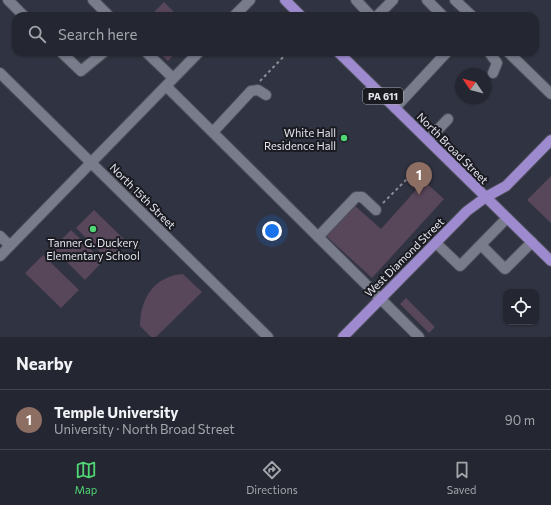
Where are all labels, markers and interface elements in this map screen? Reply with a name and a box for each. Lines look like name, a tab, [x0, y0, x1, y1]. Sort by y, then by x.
search box	[12, 12, 539, 56]
icon: search	[26, 23, 48, 45]
text: Search here	[58, 25, 137, 43]
north arrow	[455, 68, 491, 104]
road number: PA 611	[363, 88, 403, 104]
street label: North Broad Street	[415, 110, 492, 187]
place label: White Hall Residence Hall	[264, 126, 336, 152]
marker: White Hall Residence Hall	[339, 133, 349, 143]
street label: North 15th Street	[108, 161, 179, 232]
pin: 1	[406, 162, 432, 195]
street label: West Diamond Street	[362, 214, 447, 299]
your location	[262, 221, 282, 241]
marker: Tanner G. Duckery Elementary School	[88, 224, 98, 234]
place label: Tanner G. Duckery Elementary School	[46, 236, 140, 262]
map controls	[503, 289, 539, 325]
button: locate	[503, 289, 539, 325]
text: Nearby	[16, 353, 73, 374]
text: Temple University	[54, 403, 179, 421]
text: 1	[26, 412, 32, 428]
text: 90 m	[505, 412, 535, 428]
text: University · North Broad Street	[54, 421, 235, 437]
tab: Map	[75, 459, 97, 496]
tab: Directions	[246, 459, 298, 496]
tab: Saved	[447, 459, 476, 496]

